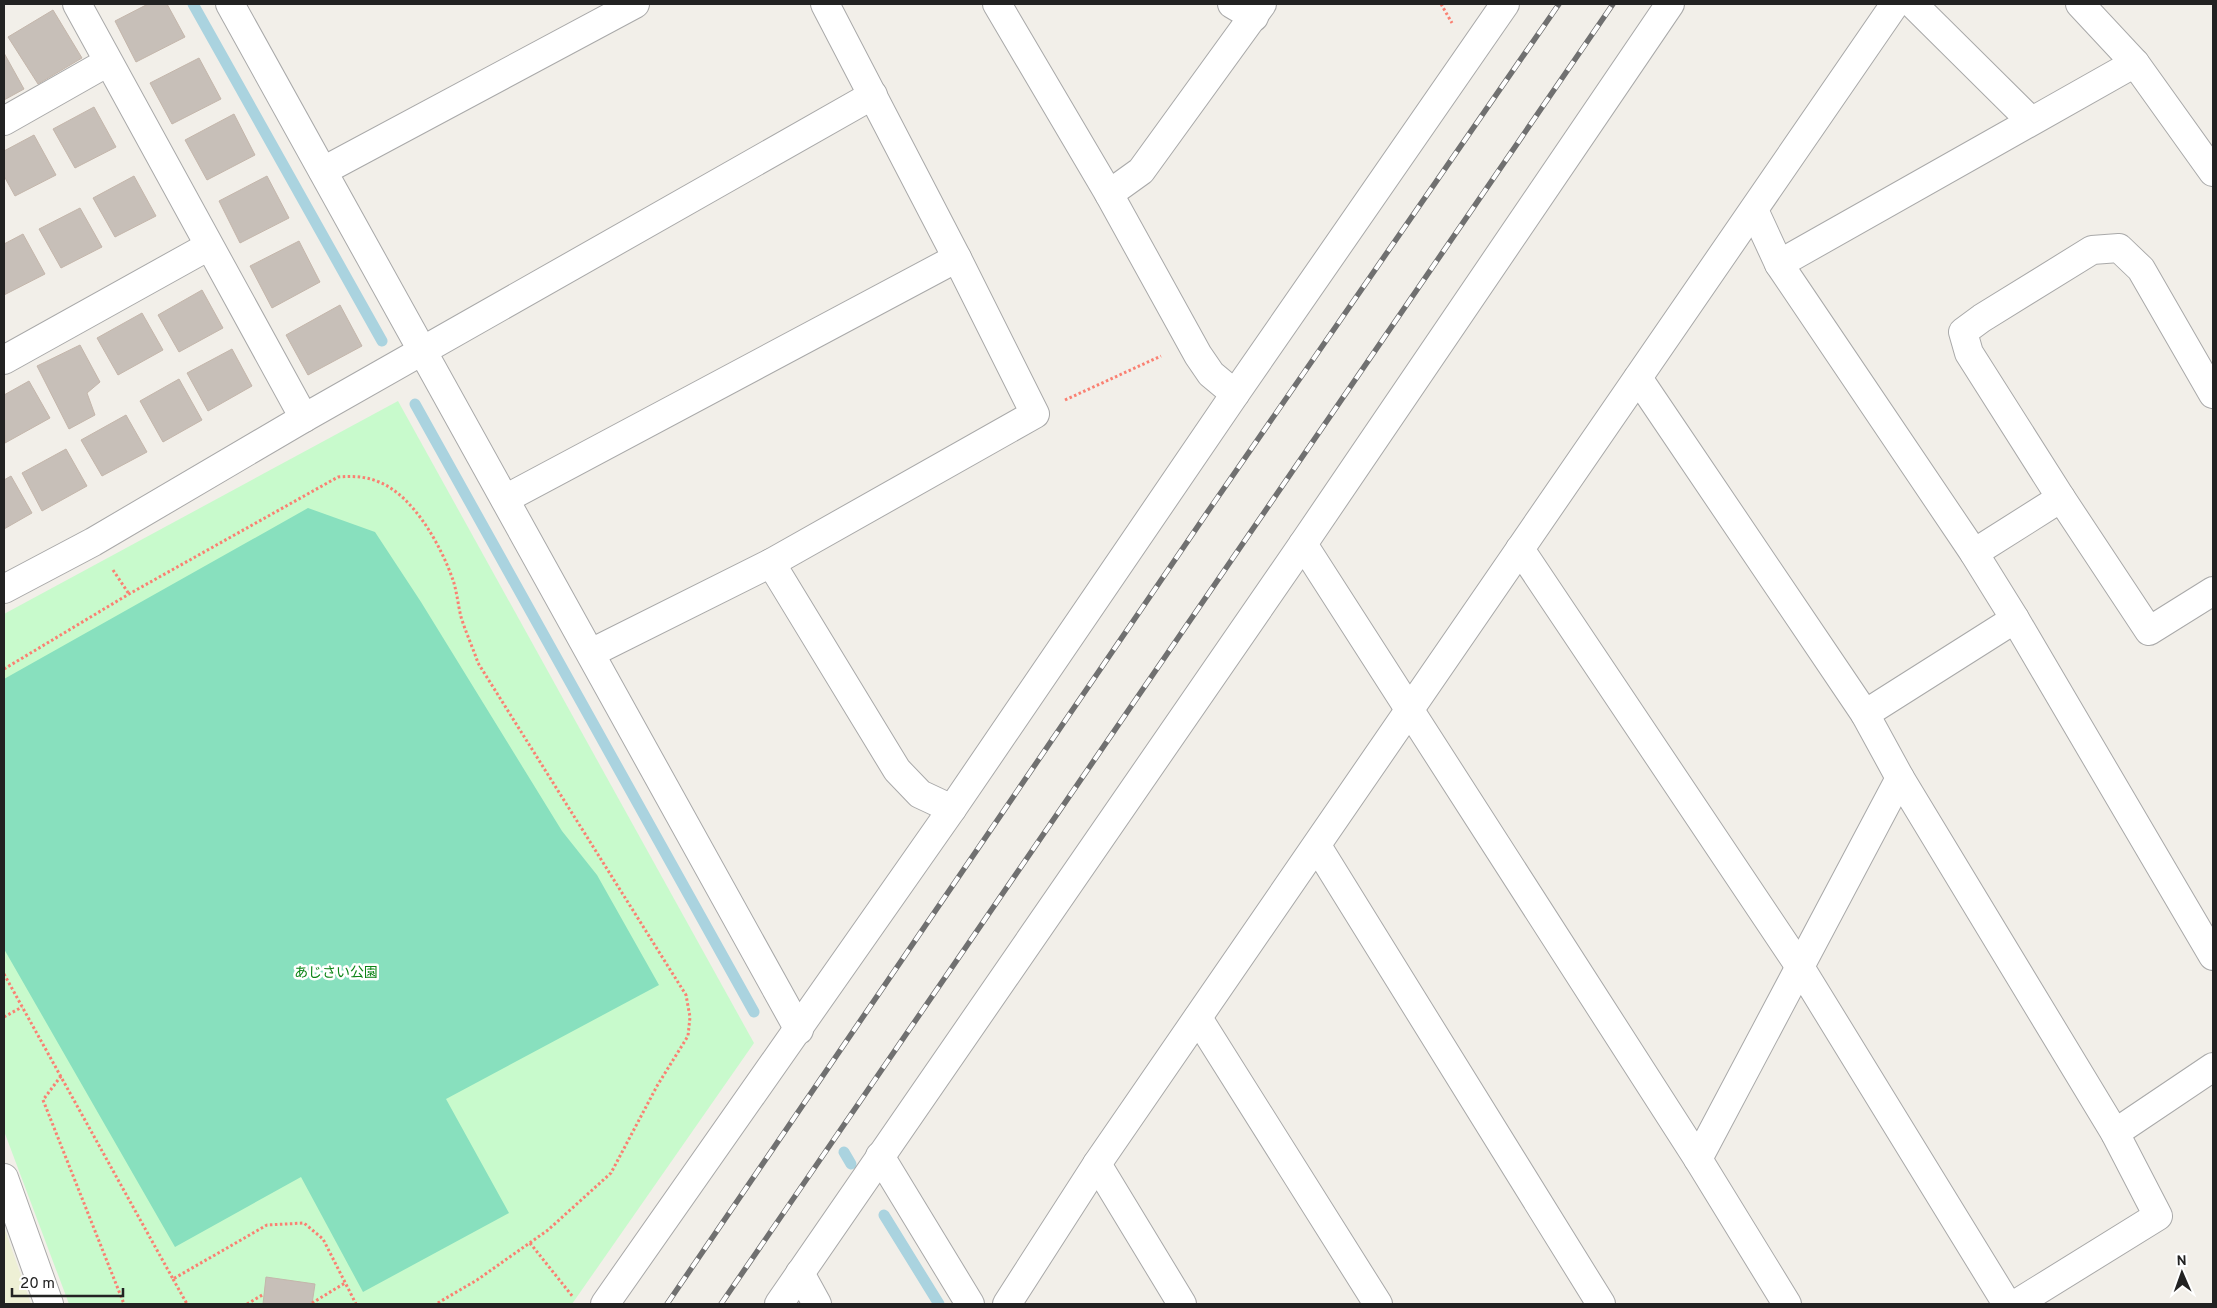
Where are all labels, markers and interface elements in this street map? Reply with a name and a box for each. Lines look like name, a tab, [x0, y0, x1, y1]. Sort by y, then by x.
park label: あじさい公園	[294, 965, 378, 982]
north arrow	[2157, 1248, 2207, 1298]
text: N	[2176, 1253, 2187, 1270]
scale bar	[12, 1266, 124, 1298]
text: 20 m	[20, 1275, 55, 1294]

